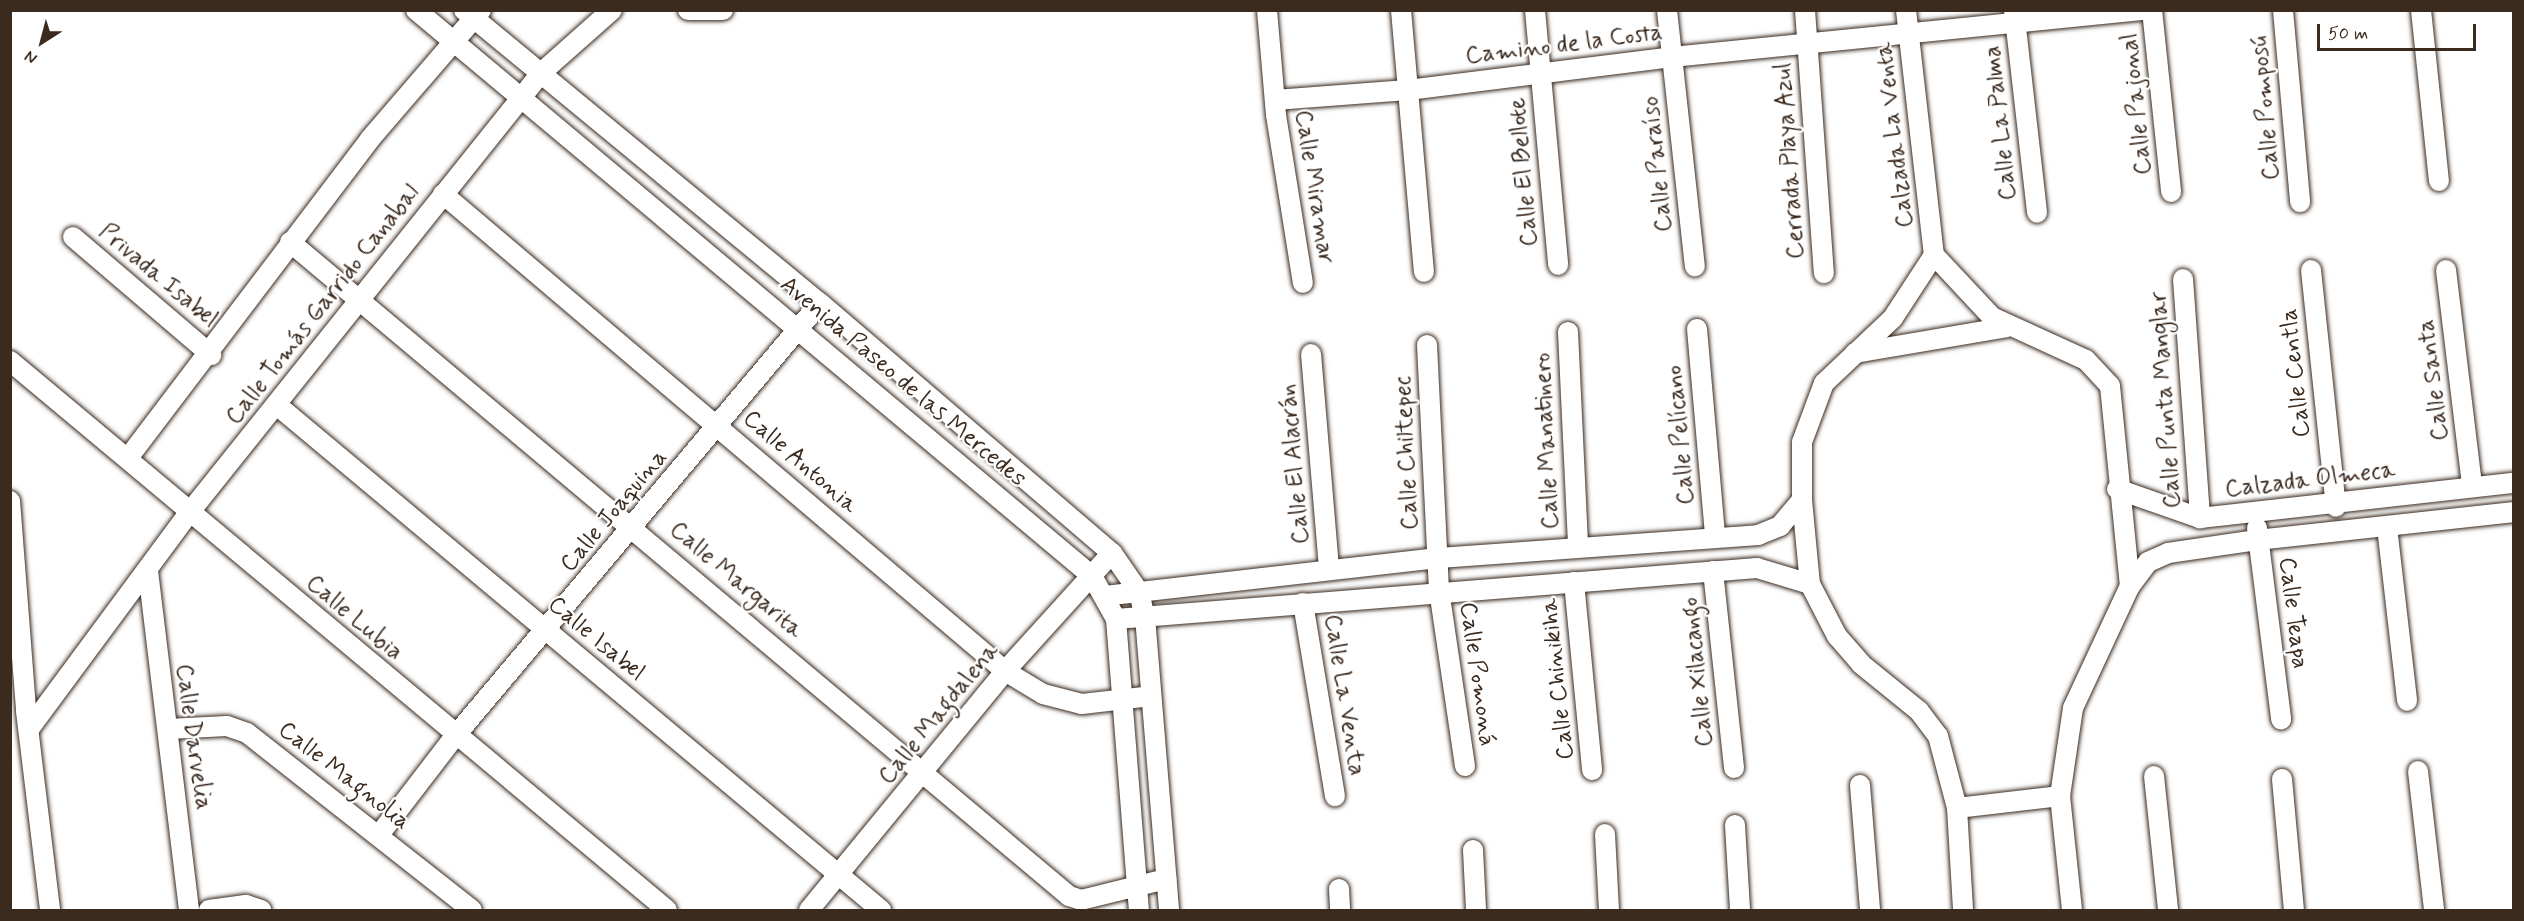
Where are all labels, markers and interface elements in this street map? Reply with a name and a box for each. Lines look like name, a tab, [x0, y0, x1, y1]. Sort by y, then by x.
north arrow	[12, 12, 72, 72]
scale bar	[2320, 12, 2479, 50]
street label: Camino de la Costa	[1462, 18, 1666, 72]
text: 50 m	[2328, 22, 2368, 46]
street label: Calle Pajonal	[2115, 32, 2159, 176]
street label: Calle Pomposú	[2245, 35, 2287, 181]
street label: Calzada La Venta	[1869, 41, 1921, 229]
street label: Calle La Palma	[1978, 41, 2024, 205]
text: N	[21, 45, 42, 69]
street label: Cerrada Playa Azul	[1769, 62, 1811, 260]
street label: Calle El Bellote	[1503, 93, 1545, 251]
street label: Calle Paraíso	[1637, 97, 1679, 231]
street label: Calle Miramar	[1288, 108, 1340, 266]
street label: Calle Tomás Garrido Canabal	[220, 178, 426, 432]
street label: Privada Isabel	[92, 218, 224, 334]
street label: Avenida Paseo de las Mercedes	[775, 271, 1031, 493]
street label: Calle Punta Manglar	[2144, 293, 2188, 507]
street label: Calle Centla	[2275, 307, 2317, 439]
street label: Calle Santa	[2412, 319, 2456, 441]
street label: Calle Manatinero	[1528, 354, 1566, 528]
street label: Calle Pelícano	[1661, 364, 1701, 506]
street label: Calle Chiltepec	[1389, 375, 1425, 531]
street label: Calle El Alacrán	[1274, 381, 1316, 547]
street label: Calle Antonia	[737, 405, 863, 519]
street label: Calle Joaquina	[553, 442, 675, 580]
street label: Calzada Olmeca	[2223, 455, 2397, 505]
street label: Calle Margarita	[665, 517, 807, 643]
street label: Calle Teapa	[2272, 554, 2314, 672]
street label: Calle Lubia	[300, 569, 408, 667]
street label: Calle Isabel	[540, 589, 652, 689]
street label: Calle Xilacango	[1676, 594, 1720, 750]
street label: Calle Chinikiha	[1535, 598, 1581, 760]
street label: Calle Pomoná	[1453, 601, 1501, 747]
street label: Calle La Venta	[1318, 617, 1370, 773]
street label: Calle Magdalena	[874, 639, 1004, 789]
street label: Calle Darvelia	[169, 664, 217, 810]
street label: Calle Magnolia	[273, 716, 415, 836]

